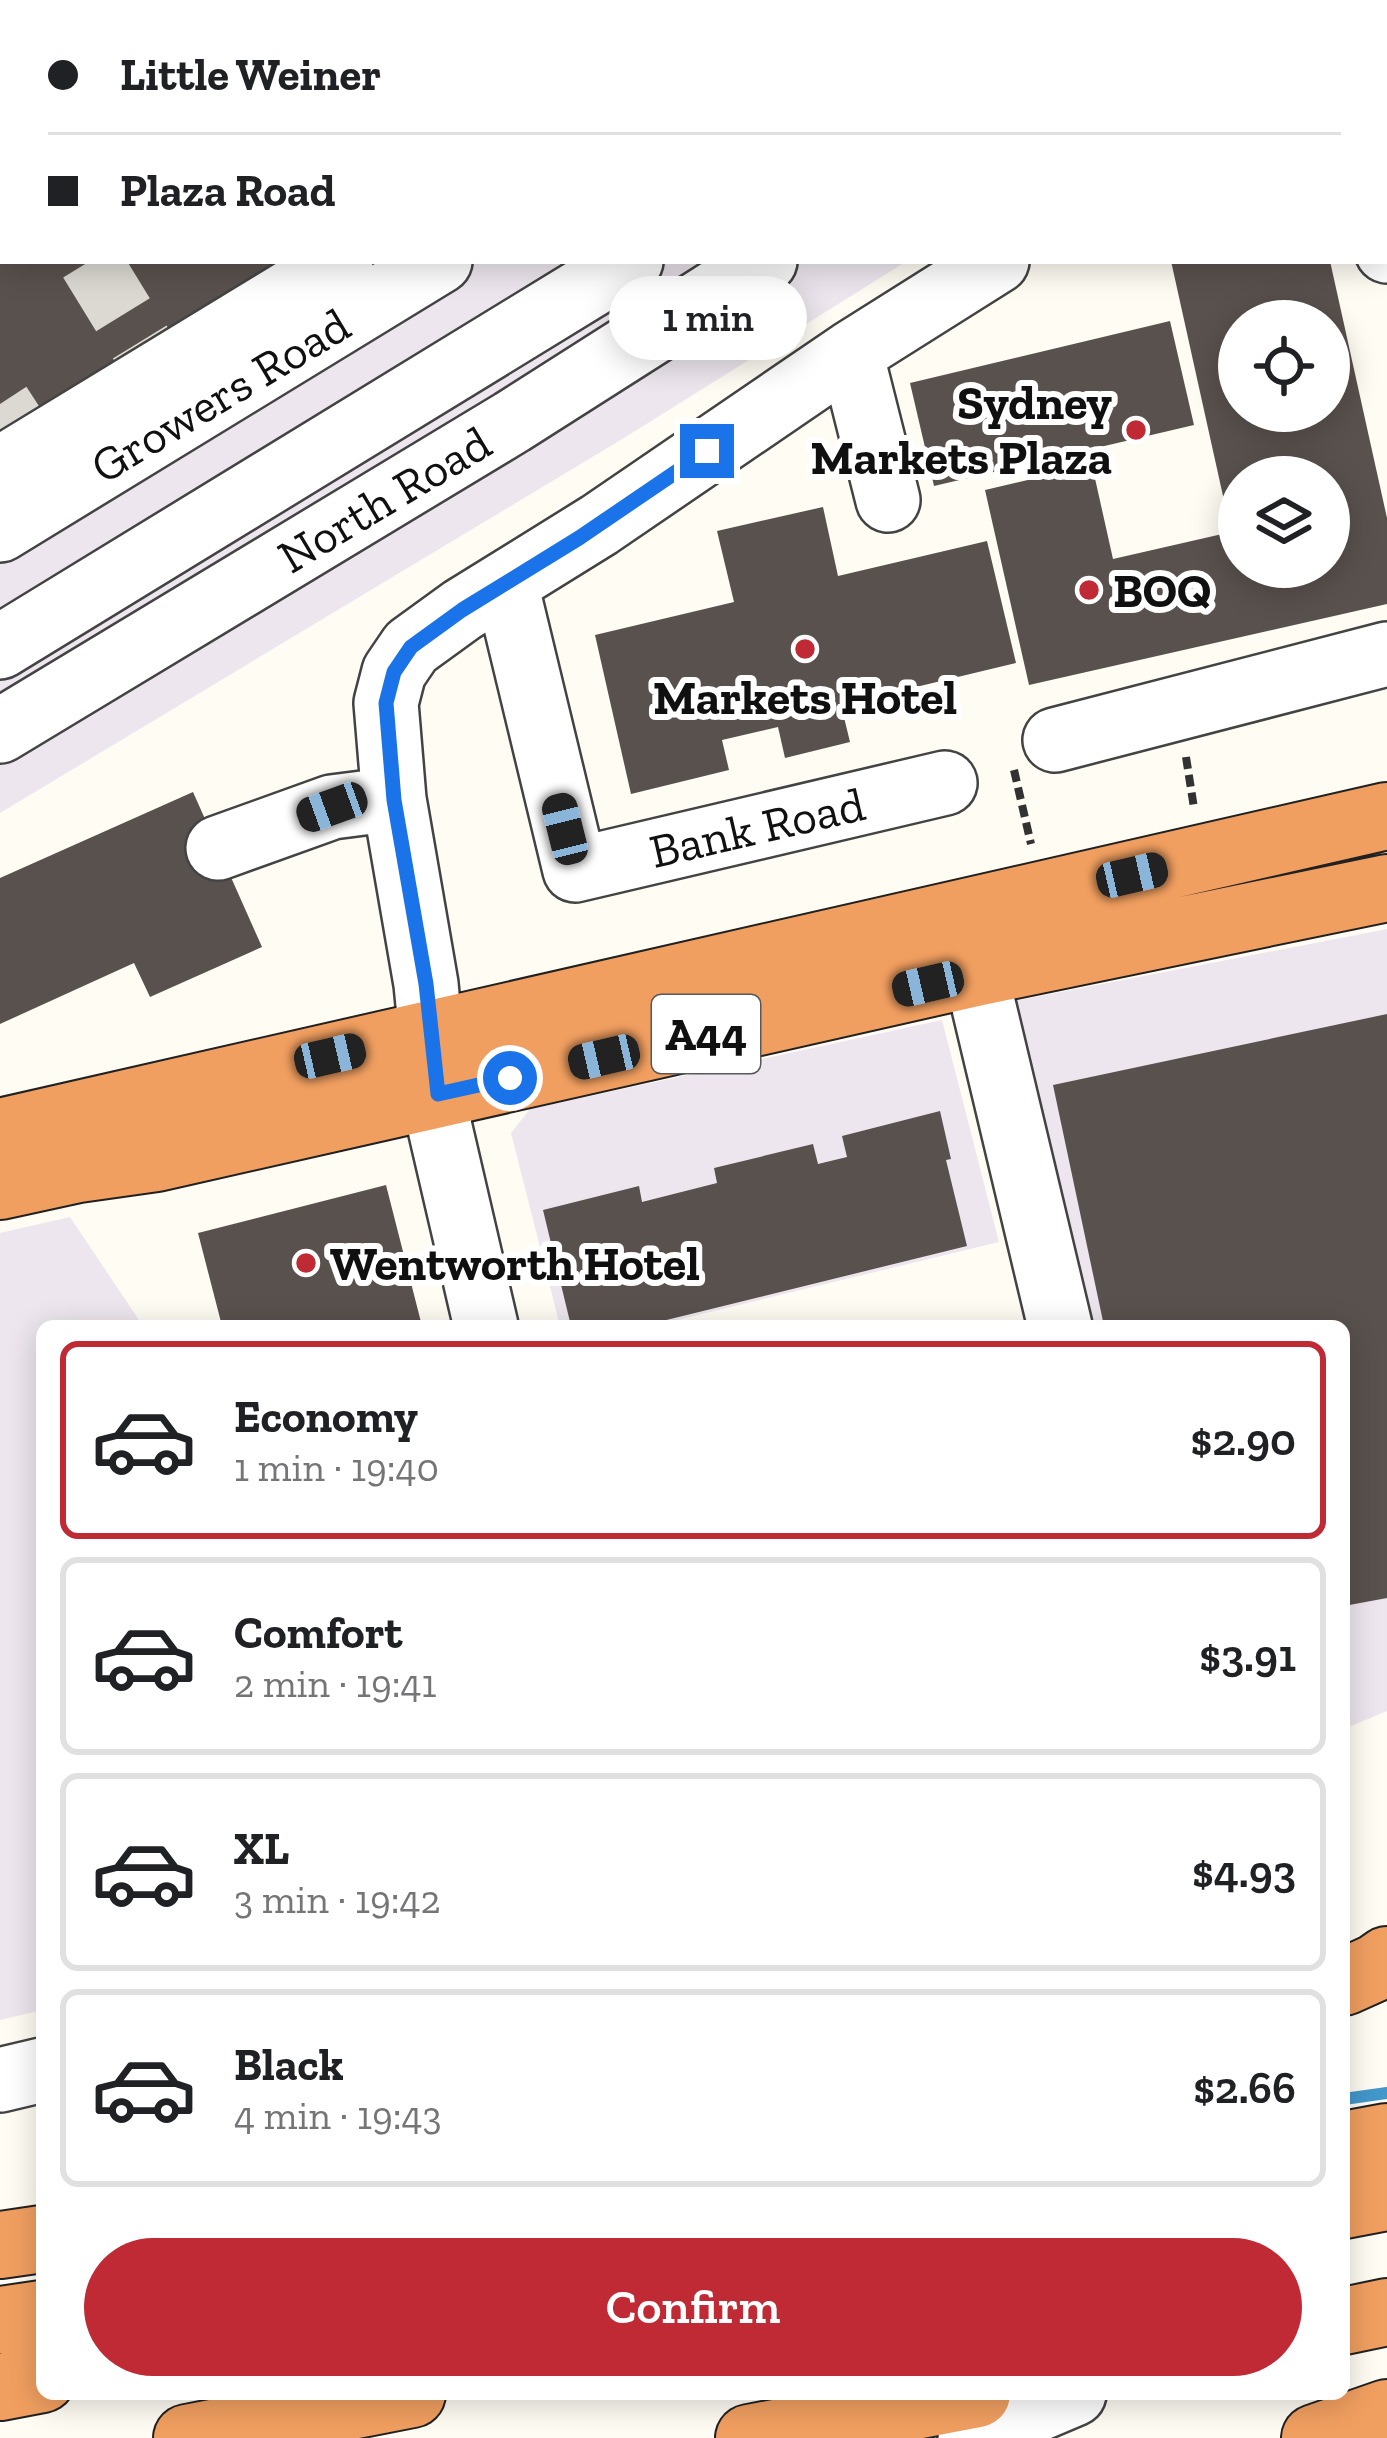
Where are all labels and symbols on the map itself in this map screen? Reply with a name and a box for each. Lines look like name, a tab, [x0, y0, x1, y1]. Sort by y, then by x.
callout: 1 min	[608, 277, 806, 361]
street label: Growers Road	[81, 296, 360, 495]
place label: Sydney Markets Plaza	[811, 374, 1113, 486]
street label: North Road	[268, 414, 501, 585]
marker: Sydney Markets Plaza	[1123, 417, 1149, 443]
route end	[680, 424, 734, 478]
place label: BOQ	[1113, 562, 1212, 619]
marker: BOQ	[1076, 577, 1102, 603]
marker: Markets Hotel	[792, 636, 818, 662]
place label: Markets Hotel	[653, 669, 957, 726]
street label: Bank Road	[644, 775, 870, 880]
car	[292, 778, 372, 836]
car	[539, 790, 591, 868]
car	[1093, 849, 1171, 901]
car	[889, 958, 967, 1010]
road number: A44	[652, 995, 760, 1073]
car	[291, 1030, 369, 1082]
car	[565, 1031, 643, 1083]
route start	[483, 1051, 537, 1105]
place label: Wentworth Hotel	[330, 1235, 700, 1292]
marker: Wentworth Hotel	[293, 1250, 319, 1276]

